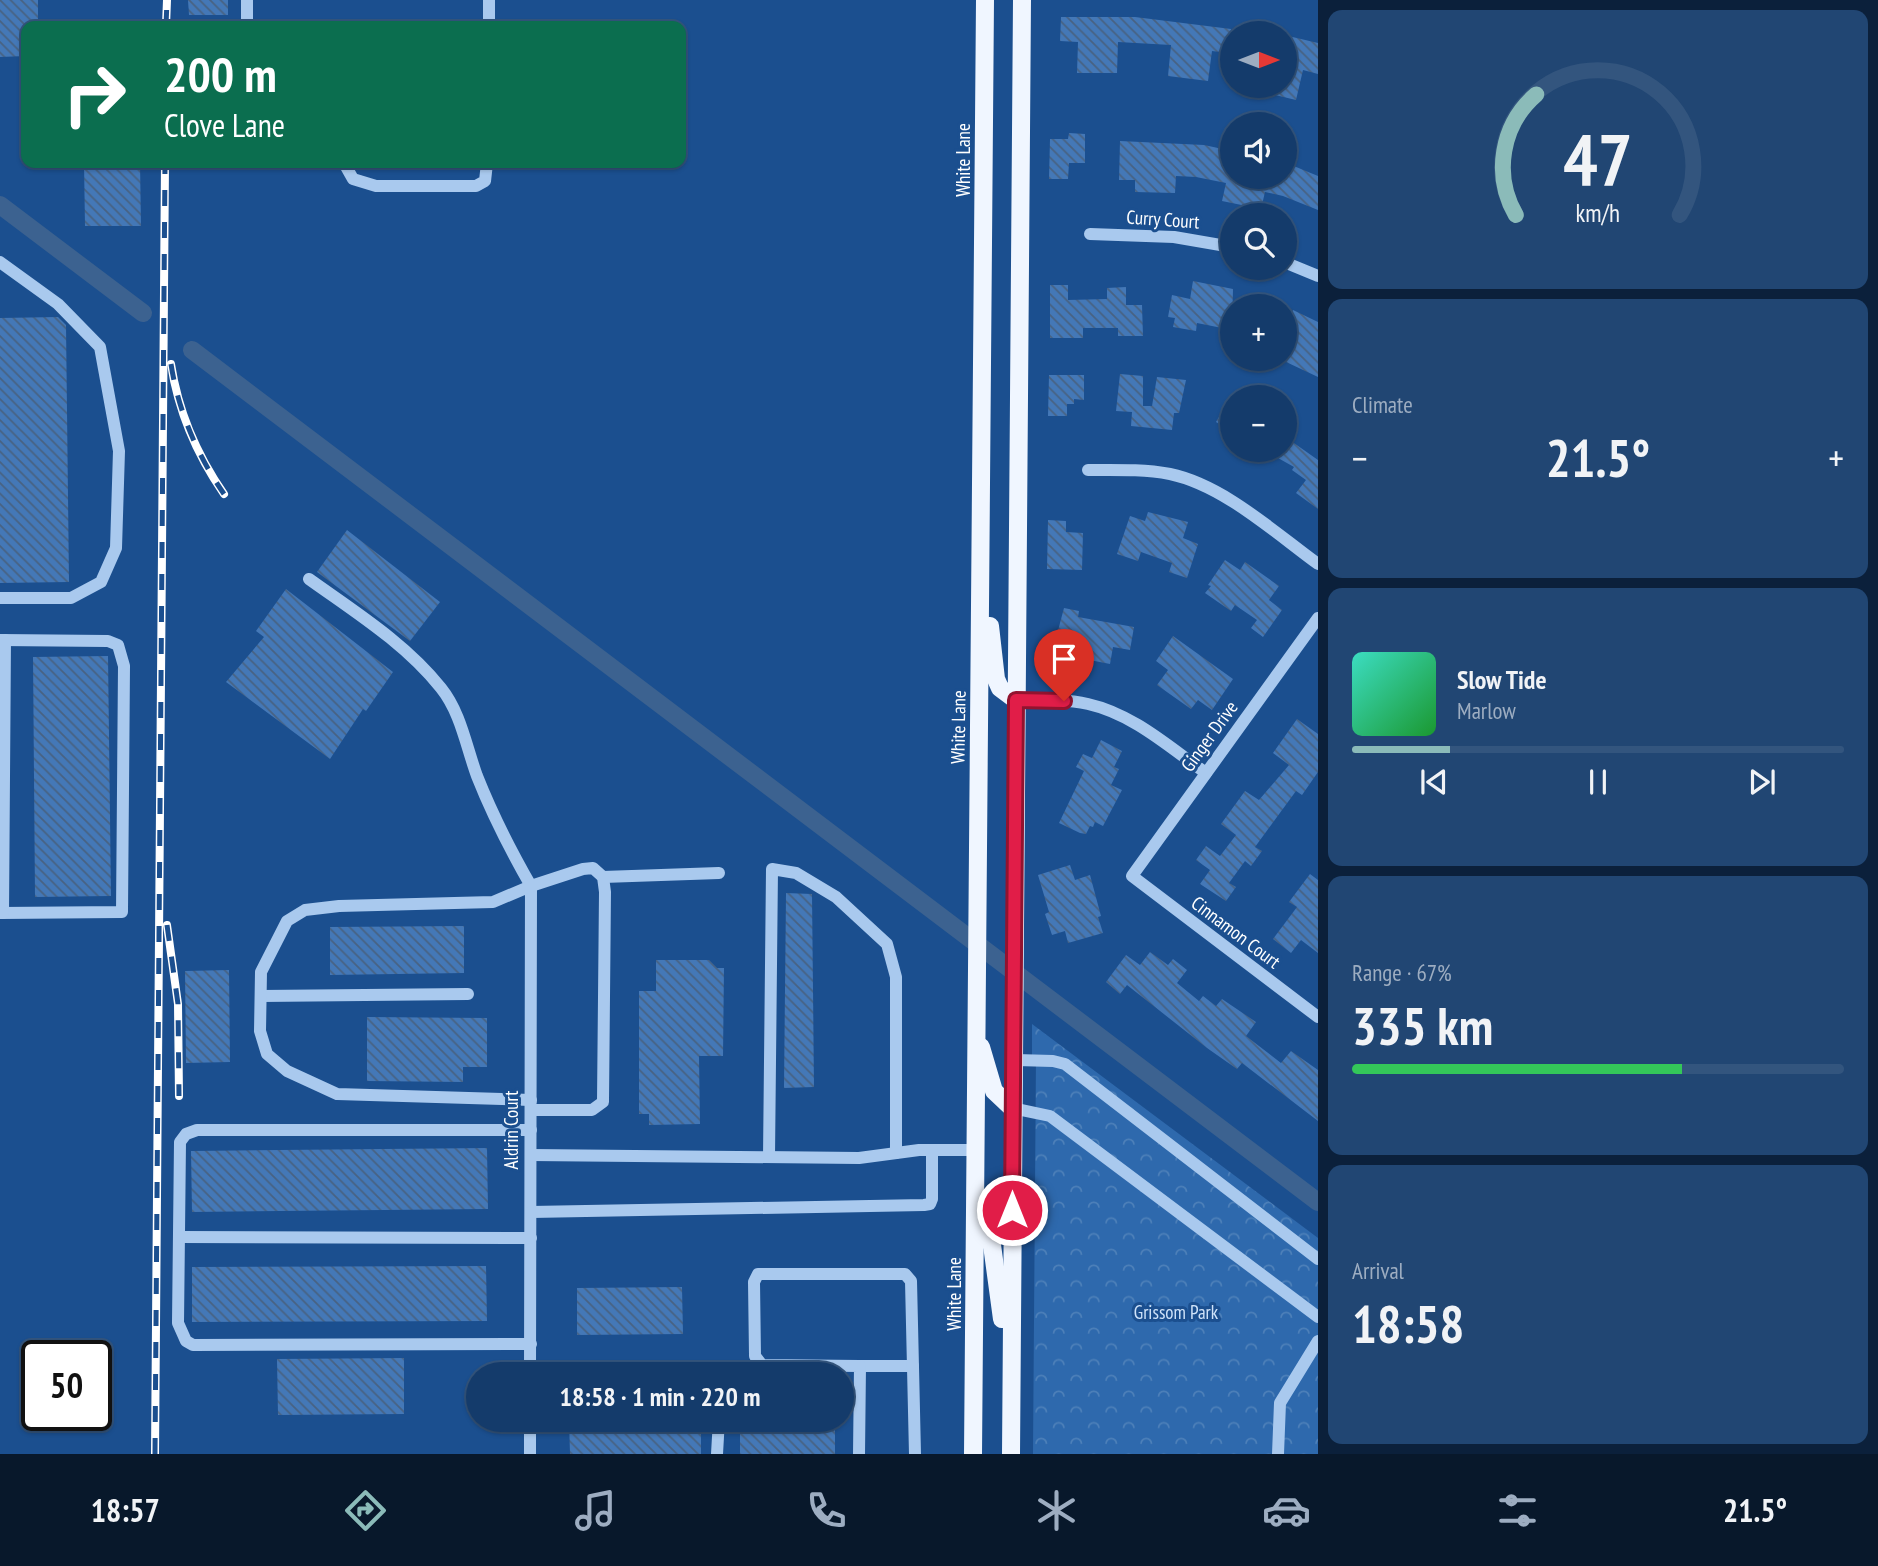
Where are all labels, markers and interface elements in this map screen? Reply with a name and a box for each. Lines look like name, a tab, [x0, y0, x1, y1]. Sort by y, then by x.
north arrow	[1220, 21, 1297, 98]
map controls	[1220, 21, 1297, 462]
text: 200 m	[164, 42, 277, 106]
icon: right	[49, 49, 140, 140]
text: Clove Lane	[164, 104, 285, 146]
button: sound	[1220, 112, 1297, 189]
text: 47	[1563, 112, 1633, 206]
street label: White Lane	[951, 123, 975, 197]
text: km/h	[1576, 197, 1620, 229]
button: search	[1220, 203, 1297, 280]
street label: Curry Court	[1126, 204, 1201, 234]
button: +	[1220, 294, 1297, 371]
button: −	[1220, 385, 1297, 462]
text: Climate	[1352, 390, 1413, 419]
text: 21.5°	[1546, 424, 1650, 491]
text: −	[1352, 433, 1368, 482]
text: +	[1828, 433, 1844, 482]
pin	[1034, 629, 1094, 701]
icon: arrive	[1045, 640, 1083, 678]
text: Slow Tide	[1457, 663, 1547, 696]
street label: White Lane	[945, 690, 971, 764]
street label: Ginger Drive	[1175, 696, 1243, 776]
text: Marlow	[1457, 696, 1516, 725]
icon: previous	[1415, 763, 1453, 801]
icon: pause	[1579, 763, 1617, 801]
icon: next	[1743, 763, 1781, 801]
street label: Cinnamon Court	[1187, 891, 1286, 974]
text: Range · 67%	[1352, 958, 1452, 987]
text: 335 km	[1352, 992, 1493, 1059]
street label: Aldrin Court	[499, 1090, 523, 1169]
position arrow	[975, 1173, 1049, 1247]
text: Arrival	[1352, 1256, 1404, 1285]
street label: White Lane	[942, 1257, 966, 1331]
text: 18:58	[1352, 1290, 1464, 1357]
park label: Grissom Park	[1134, 1300, 1219, 1324]
speed limit sign: 50	[21, 1340, 112, 1431]
text: 18:58 · 1 min · 220 m	[560, 1380, 760, 1413]
icon: directions	[341, 1486, 390, 1535]
icon: music	[571, 1486, 620, 1535]
icon: phone	[802, 1486, 851, 1535]
icon: climate	[1032, 1486, 1081, 1535]
icon: car	[1262, 1486, 1311, 1535]
icon: filters	[1493, 1486, 1542, 1535]
text: 18:57	[91, 1489, 160, 1531]
text: 21.5°	[1723, 1489, 1787, 1531]

